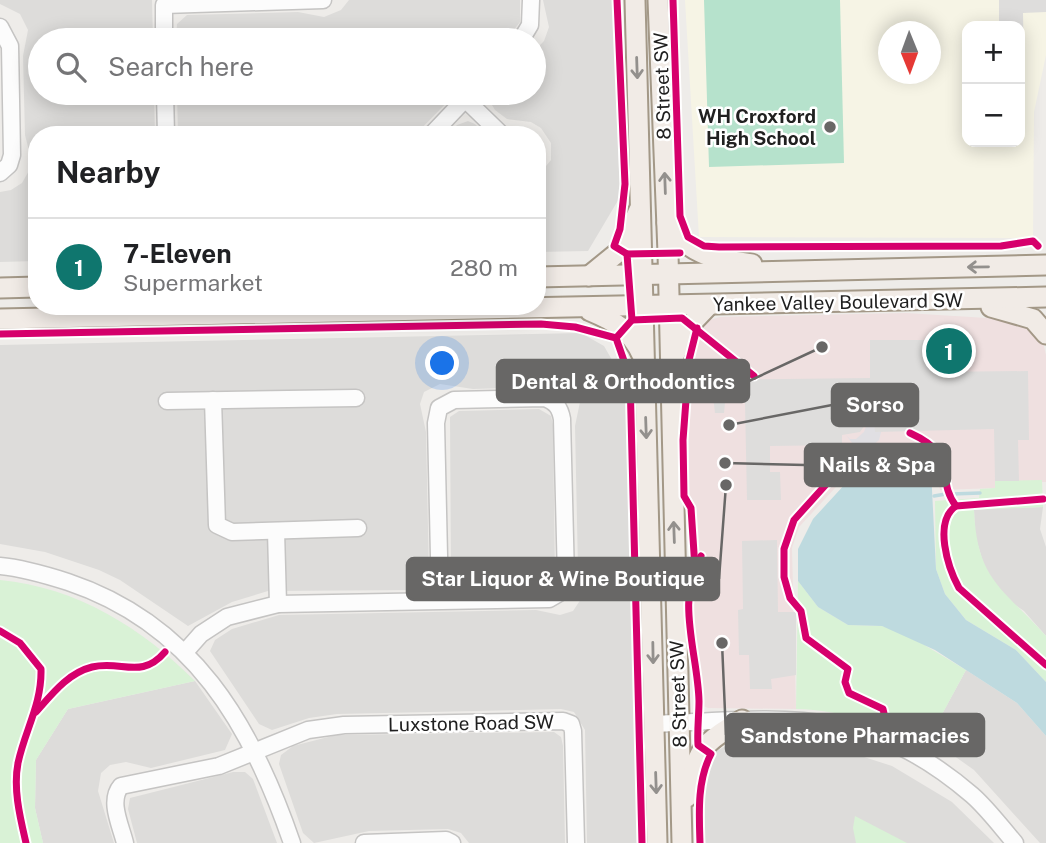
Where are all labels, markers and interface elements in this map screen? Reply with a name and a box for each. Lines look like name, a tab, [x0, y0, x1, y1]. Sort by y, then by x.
north arrow	[878, 21, 941, 84]
map controls	[962, 21, 1025, 147]
button: +	[962, 21, 1025, 84]
search box	[28, 28, 546, 105]
street label: 8 Street SW	[649, 32, 675, 140]
icon: search	[52, 48, 90, 86]
text: Search here	[108, 51, 254, 82]
one-way arrow	[630, 56, 643, 79]
button: −	[962, 84, 1025, 147]
place label: WH Croxford High School	[698, 105, 816, 149]
marker: WH Croxford High School	[822, 119, 838, 135]
text: Nearby	[56, 154, 160, 190]
one-way arrow	[659, 171, 672, 194]
text: 7-Eleven	[123, 238, 232, 269]
text: 1	[74, 254, 84, 281]
text: 280 m	[450, 254, 518, 281]
one-way arrow	[967, 260, 990, 273]
text: Supermarket	[123, 269, 263, 296]
street label: Yankee Valley Boulevard SW	[713, 289, 963, 315]
pin: 1	[926, 325, 972, 377]
your location	[425, 346, 459, 380]
callout: Dental & Orthodontics	[497, 360, 749, 402]
text: Dental & Orthodontics	[511, 369, 735, 394]
callout: Sorso	[832, 384, 918, 426]
text: Sorso	[846, 392, 904, 417]
one-way arrow	[640, 416, 653, 439]
callout: Nails & Spa	[805, 444, 950, 486]
text: Nails & Spa	[819, 452, 935, 477]
one-way arrow	[667, 521, 680, 544]
callout: Star Liquor & Wine Boutique	[407, 558, 719, 600]
text: Star Liquor & Wine Boutique	[421, 566, 705, 591]
street label: 8 Street SW	[665, 640, 691, 748]
one-way arrow	[646, 642, 660, 665]
street label: Luxstone Road SW	[388, 711, 554, 735]
callout: Sandstone Pharmacies	[726, 714, 984, 756]
text: Sandstone Pharmacies	[740, 723, 970, 748]
one-way arrow	[649, 772, 662, 795]

